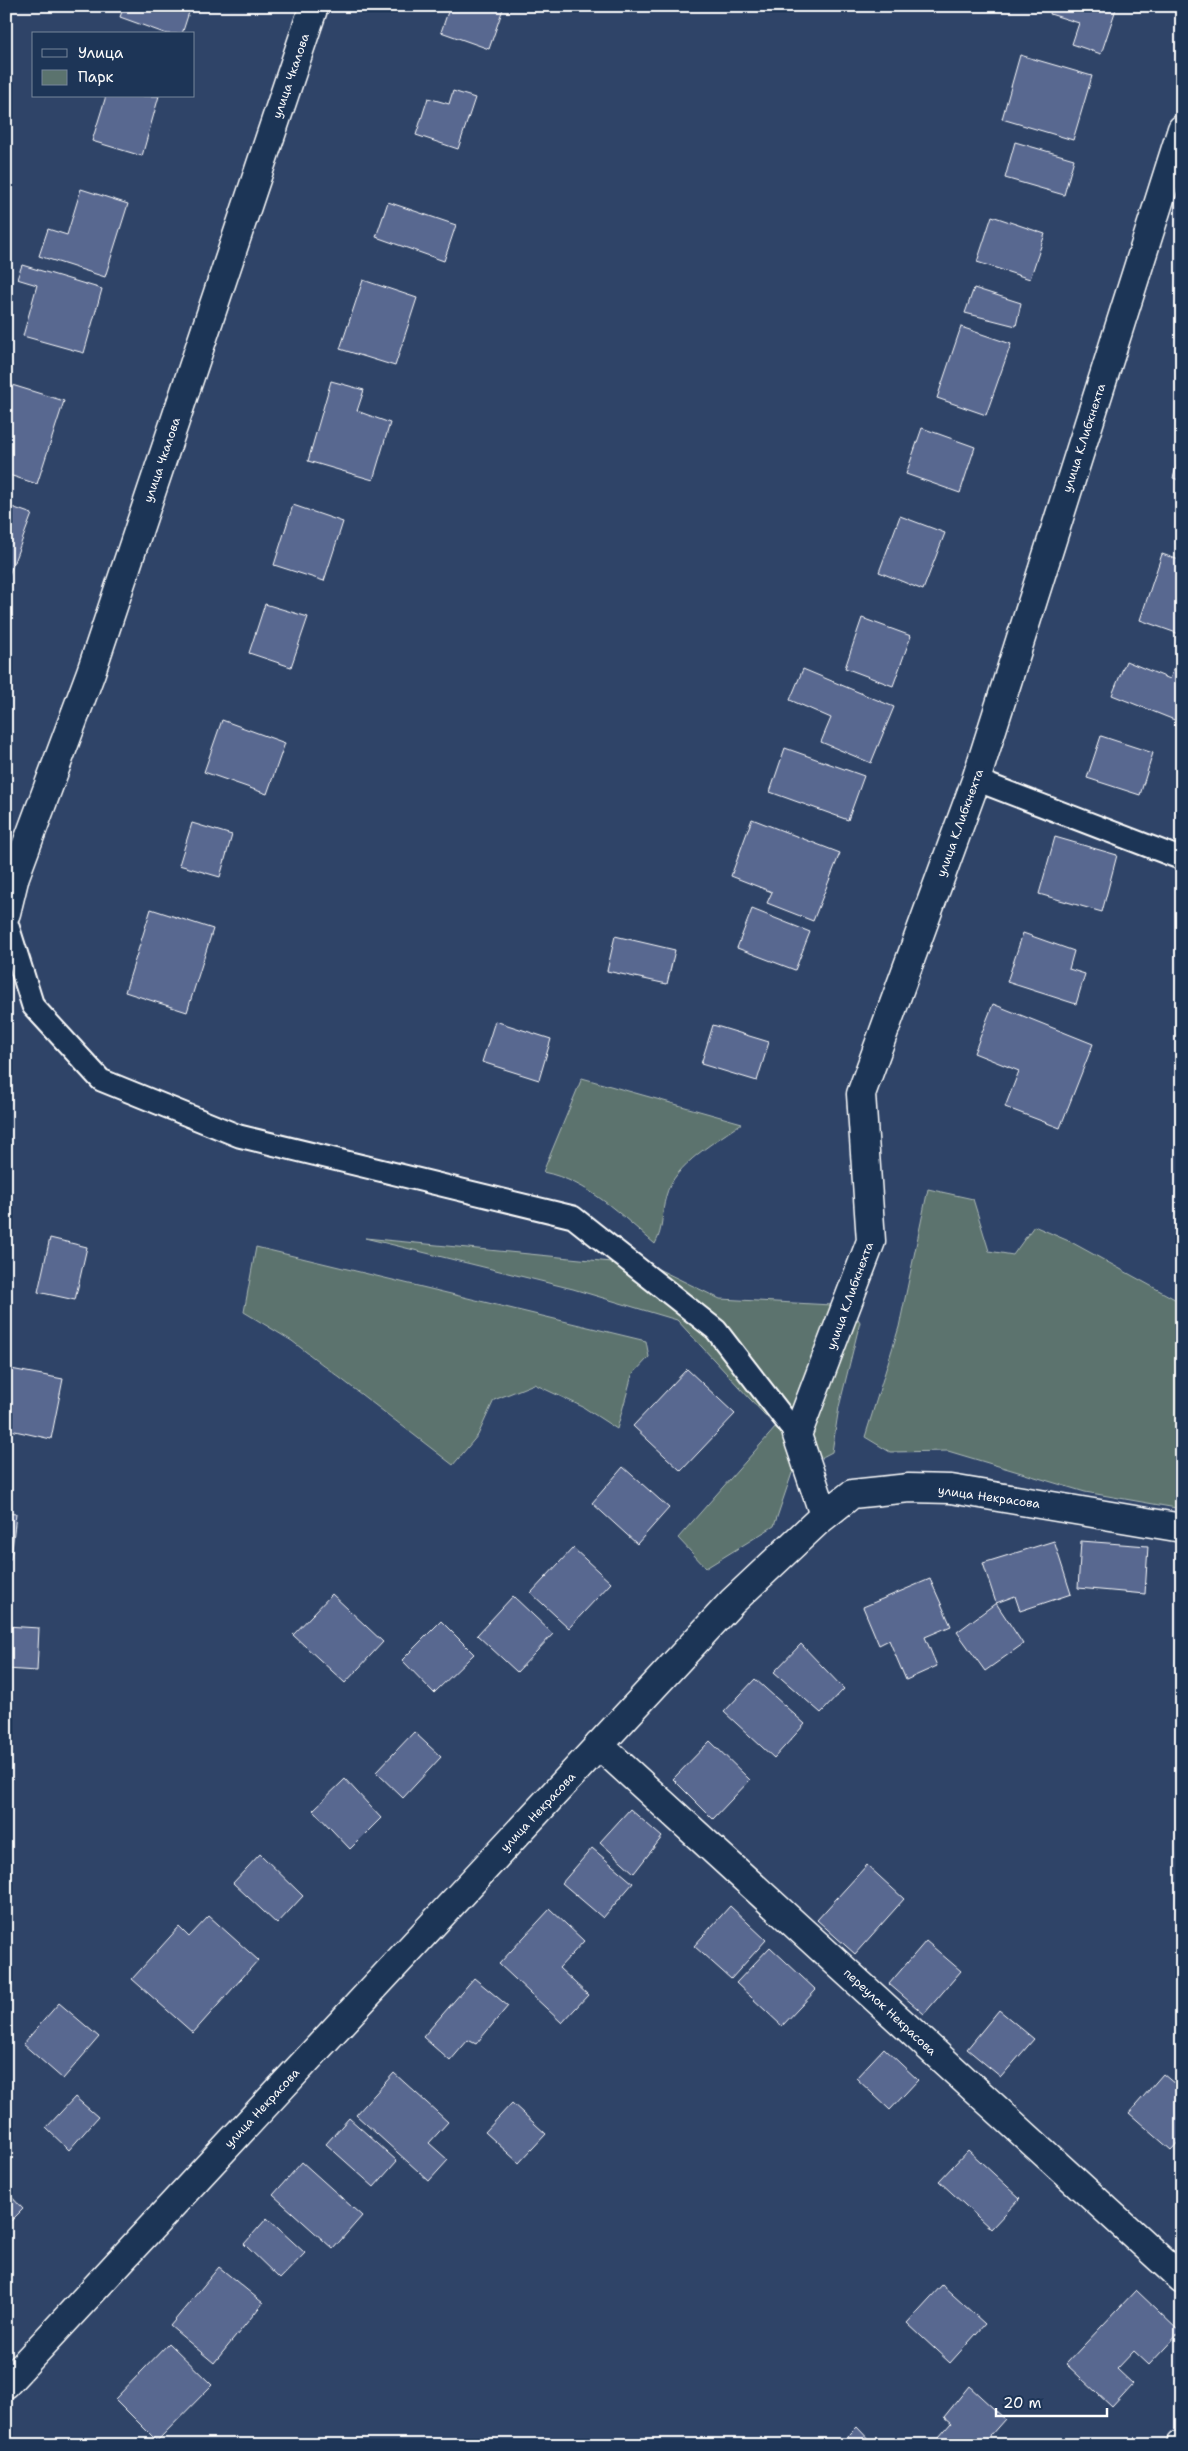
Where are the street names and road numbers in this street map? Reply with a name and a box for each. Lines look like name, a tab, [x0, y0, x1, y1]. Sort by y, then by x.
street label: улица Чкалова	[269, 31, 313, 121]
street label: улица К.Либкнехта	[1059, 381, 1109, 494]
street label: улица Чкалова	[140, 415, 184, 505]
street label: улица К.Либкнехта	[933, 766, 987, 879]
street label: улица К.Либкнехта	[823, 1239, 877, 1352]
street label: улица Некрасова	[937, 1482, 1042, 1512]
street label: улица Некрасова	[497, 1768, 579, 1855]
street label: переулок Некрасова	[840, 1965, 940, 2059]
street label: улица Некрасова	[221, 2064, 303, 2151]

